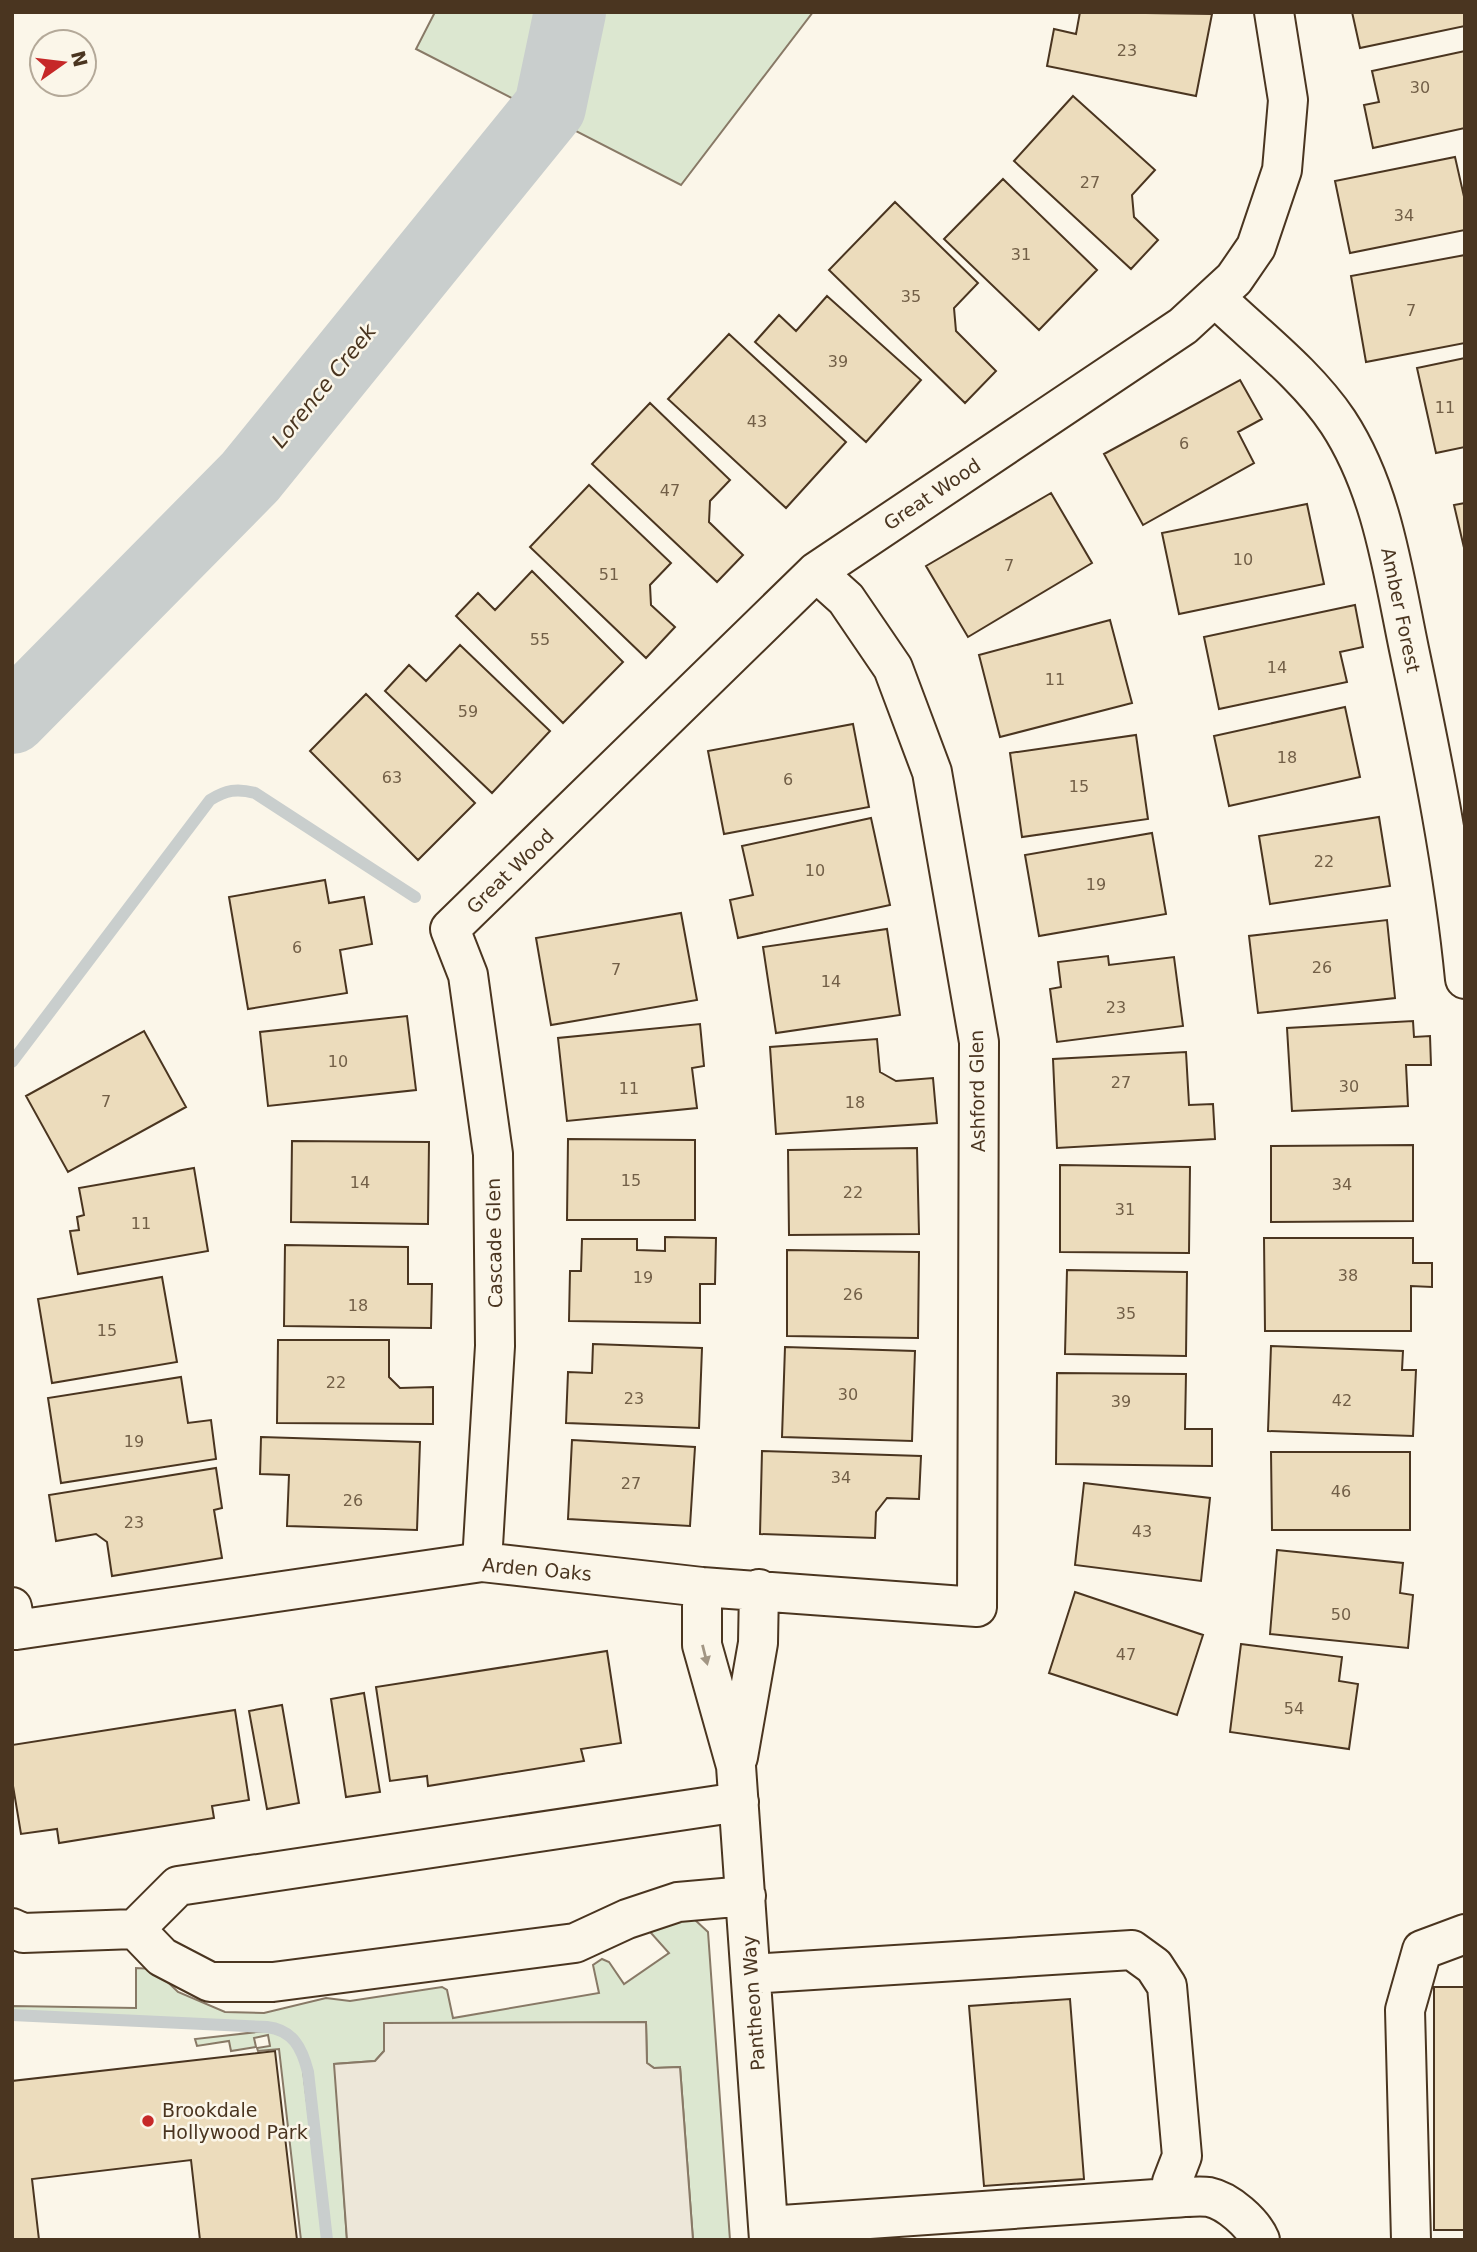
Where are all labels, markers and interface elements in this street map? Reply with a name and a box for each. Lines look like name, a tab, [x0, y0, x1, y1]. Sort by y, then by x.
north arrow	[28, 28, 98, 98]
house number: 23	[1117, 41, 1137, 60]
text: N	[67, 49, 92, 69]
house number: 30	[1410, 78, 1430, 97]
house number: 27	[1080, 173, 1100, 192]
house number: 34	[1394, 206, 1414, 225]
house number: 31	[1011, 245, 1031, 264]
house number: 35	[901, 287, 921, 306]
house number: 7	[1406, 301, 1416, 320]
water label: Lorence Creek	[267, 319, 382, 453]
house number: 39	[828, 352, 848, 371]
house number: 11	[1435, 398, 1455, 417]
house number: 43	[747, 412, 767, 431]
house number: 6	[1179, 434, 1189, 453]
street label: Great Wood	[879, 454, 985, 534]
house number: 47	[660, 481, 680, 500]
street label: Amber Forest	[1377, 545, 1425, 675]
house number: 10	[1233, 550, 1253, 569]
house number: 7	[1004, 556, 1014, 575]
house number: 51	[599, 565, 619, 584]
house number: 55	[530, 630, 550, 649]
house number: 14	[1267, 658, 1287, 677]
house number: 11	[1045, 670, 1065, 689]
house number: 59	[458, 702, 478, 721]
house number: 18	[1277, 748, 1297, 767]
house number: 63	[382, 768, 402, 787]
house number: 6	[783, 770, 793, 789]
house number: 15	[1069, 777, 1089, 796]
street label: Great Wood	[462, 824, 558, 918]
house number: 22	[1314, 852, 1334, 871]
house number: 10	[805, 861, 825, 880]
house number: 19	[1086, 875, 1106, 894]
house number: 6	[292, 938, 302, 957]
house number: 26	[1312, 958, 1332, 977]
house number: 7	[611, 960, 621, 979]
house number: 14	[821, 972, 841, 991]
house number: 23	[1106, 998, 1126, 1017]
street label: Ashford Glen	[965, 1030, 989, 1152]
house number: 10	[328, 1052, 348, 1071]
house number: 27	[1111, 1073, 1131, 1092]
house number: 30	[1339, 1077, 1359, 1096]
house number: 11	[619, 1079, 639, 1098]
house number: 7	[101, 1092, 111, 1111]
house number: 18	[845, 1093, 865, 1112]
house number: 15	[621, 1171, 641, 1190]
house number: 14	[350, 1173, 370, 1192]
house number: 34	[1332, 1175, 1352, 1194]
street label: Cascade Glen	[482, 1178, 506, 1308]
house number: 22	[843, 1183, 863, 1202]
house number: 31	[1115, 1200, 1135, 1219]
house number: 11	[131, 1214, 151, 1233]
house number: 38	[1338, 1266, 1358, 1285]
house number: 19	[633, 1268, 653, 1287]
house number: 26	[843, 1285, 863, 1304]
house number: 18	[348, 1296, 368, 1315]
house number: 35	[1116, 1304, 1136, 1323]
house number: 15	[97, 1321, 117, 1340]
house number: 22	[326, 1373, 346, 1392]
house number: 30	[838, 1385, 858, 1404]
house number: 23	[624, 1389, 644, 1408]
house number: 42	[1332, 1391, 1352, 1410]
house number: 39	[1111, 1392, 1131, 1411]
house number: 19	[124, 1432, 144, 1451]
house number: 34	[831, 1468, 851, 1487]
house number: 27	[621, 1474, 641, 1493]
house number: 46	[1331, 1482, 1351, 1501]
house number: 26	[343, 1491, 363, 1510]
house number: 23	[124, 1513, 144, 1532]
house number: 43	[1132, 1522, 1152, 1541]
street label: Arden Oaks	[481, 1553, 593, 1585]
house number: 50	[1331, 1605, 1351, 1624]
one-way arrow	[700, 1644, 711, 1666]
house number: 47	[1116, 1645, 1136, 1664]
house number: 54	[1284, 1699, 1304, 1718]
street label: Pantheon Way	[737, 1935, 769, 2071]
place label: Brookdale Hollywood Park	[162, 2099, 308, 2143]
marker: Brookdale Hollywood Park	[140, 2113, 156, 2129]

